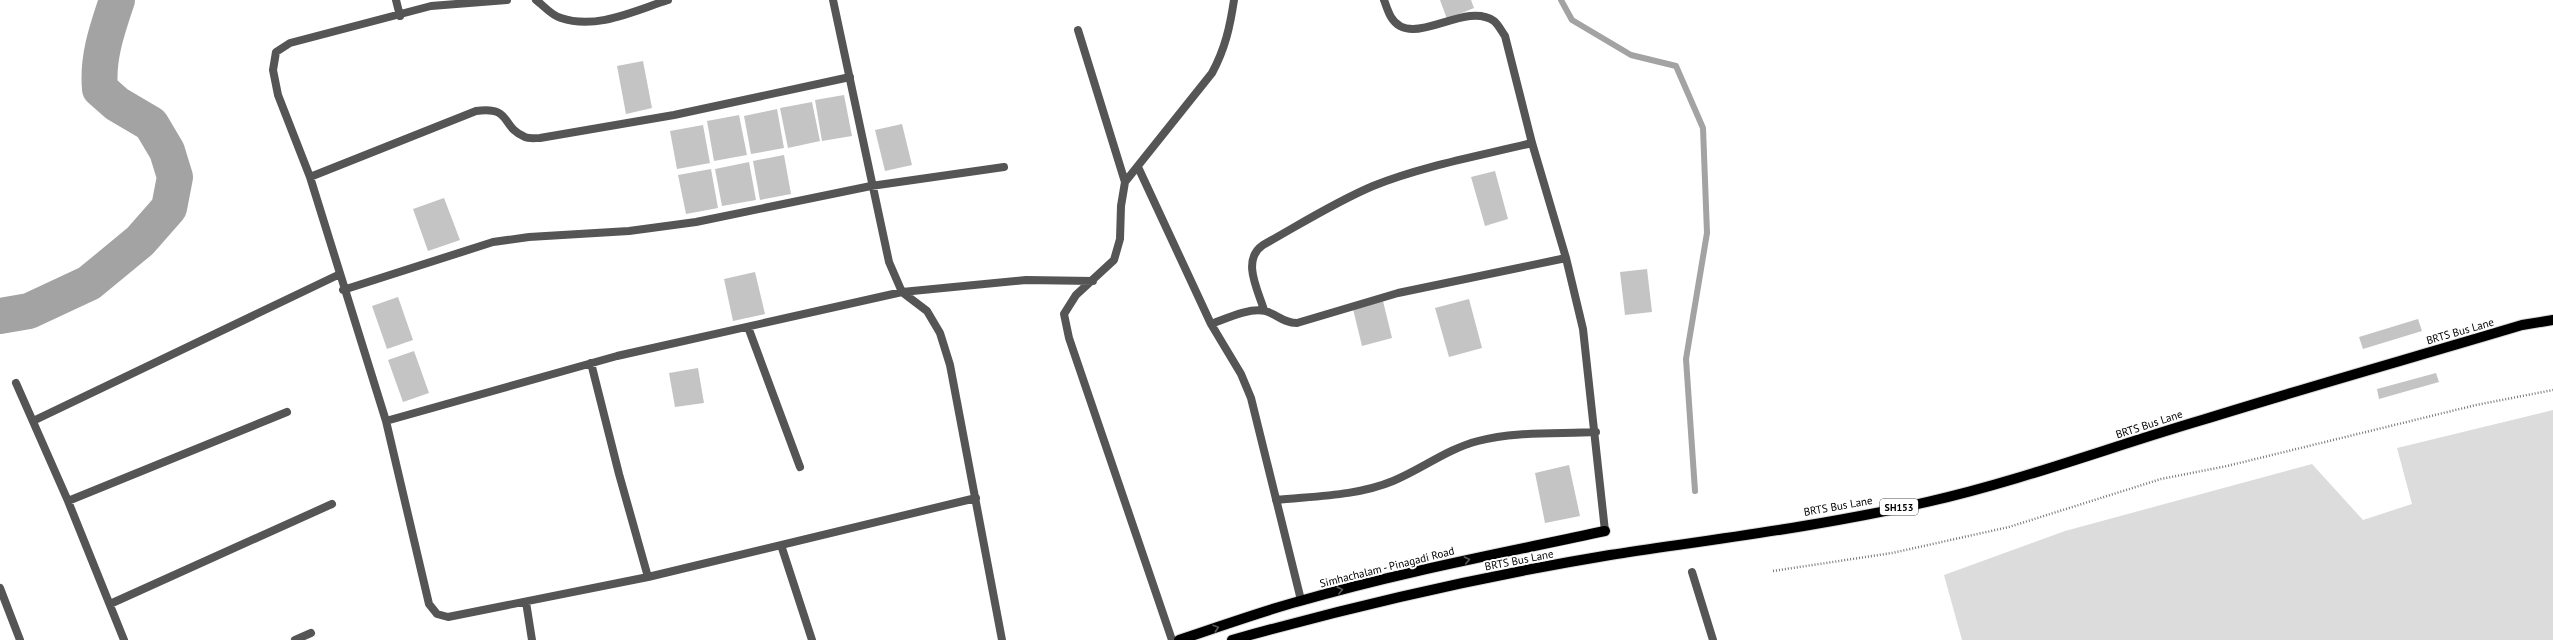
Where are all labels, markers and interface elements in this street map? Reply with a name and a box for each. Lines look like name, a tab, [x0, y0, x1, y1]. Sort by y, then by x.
street label: BRTS Bus Lane	[2425, 315, 2496, 347]
street label: BRTS Bus Lane	[2114, 406, 2185, 441]
street label: BRTS Bus Lane	[1802, 493, 1874, 519]
road number: SH153	[1880, 499, 1918, 515]
street label: Simhachalam - Pinagadi Road	[1318, 543, 1456, 591]
street label: BRTS Bus Lane	[1483, 546, 1555, 574]
one-way arrow	[1463, 557, 1470, 565]
one-way arrow	[1336, 586, 1343, 595]
one-way arrow	[1212, 624, 1219, 633]

